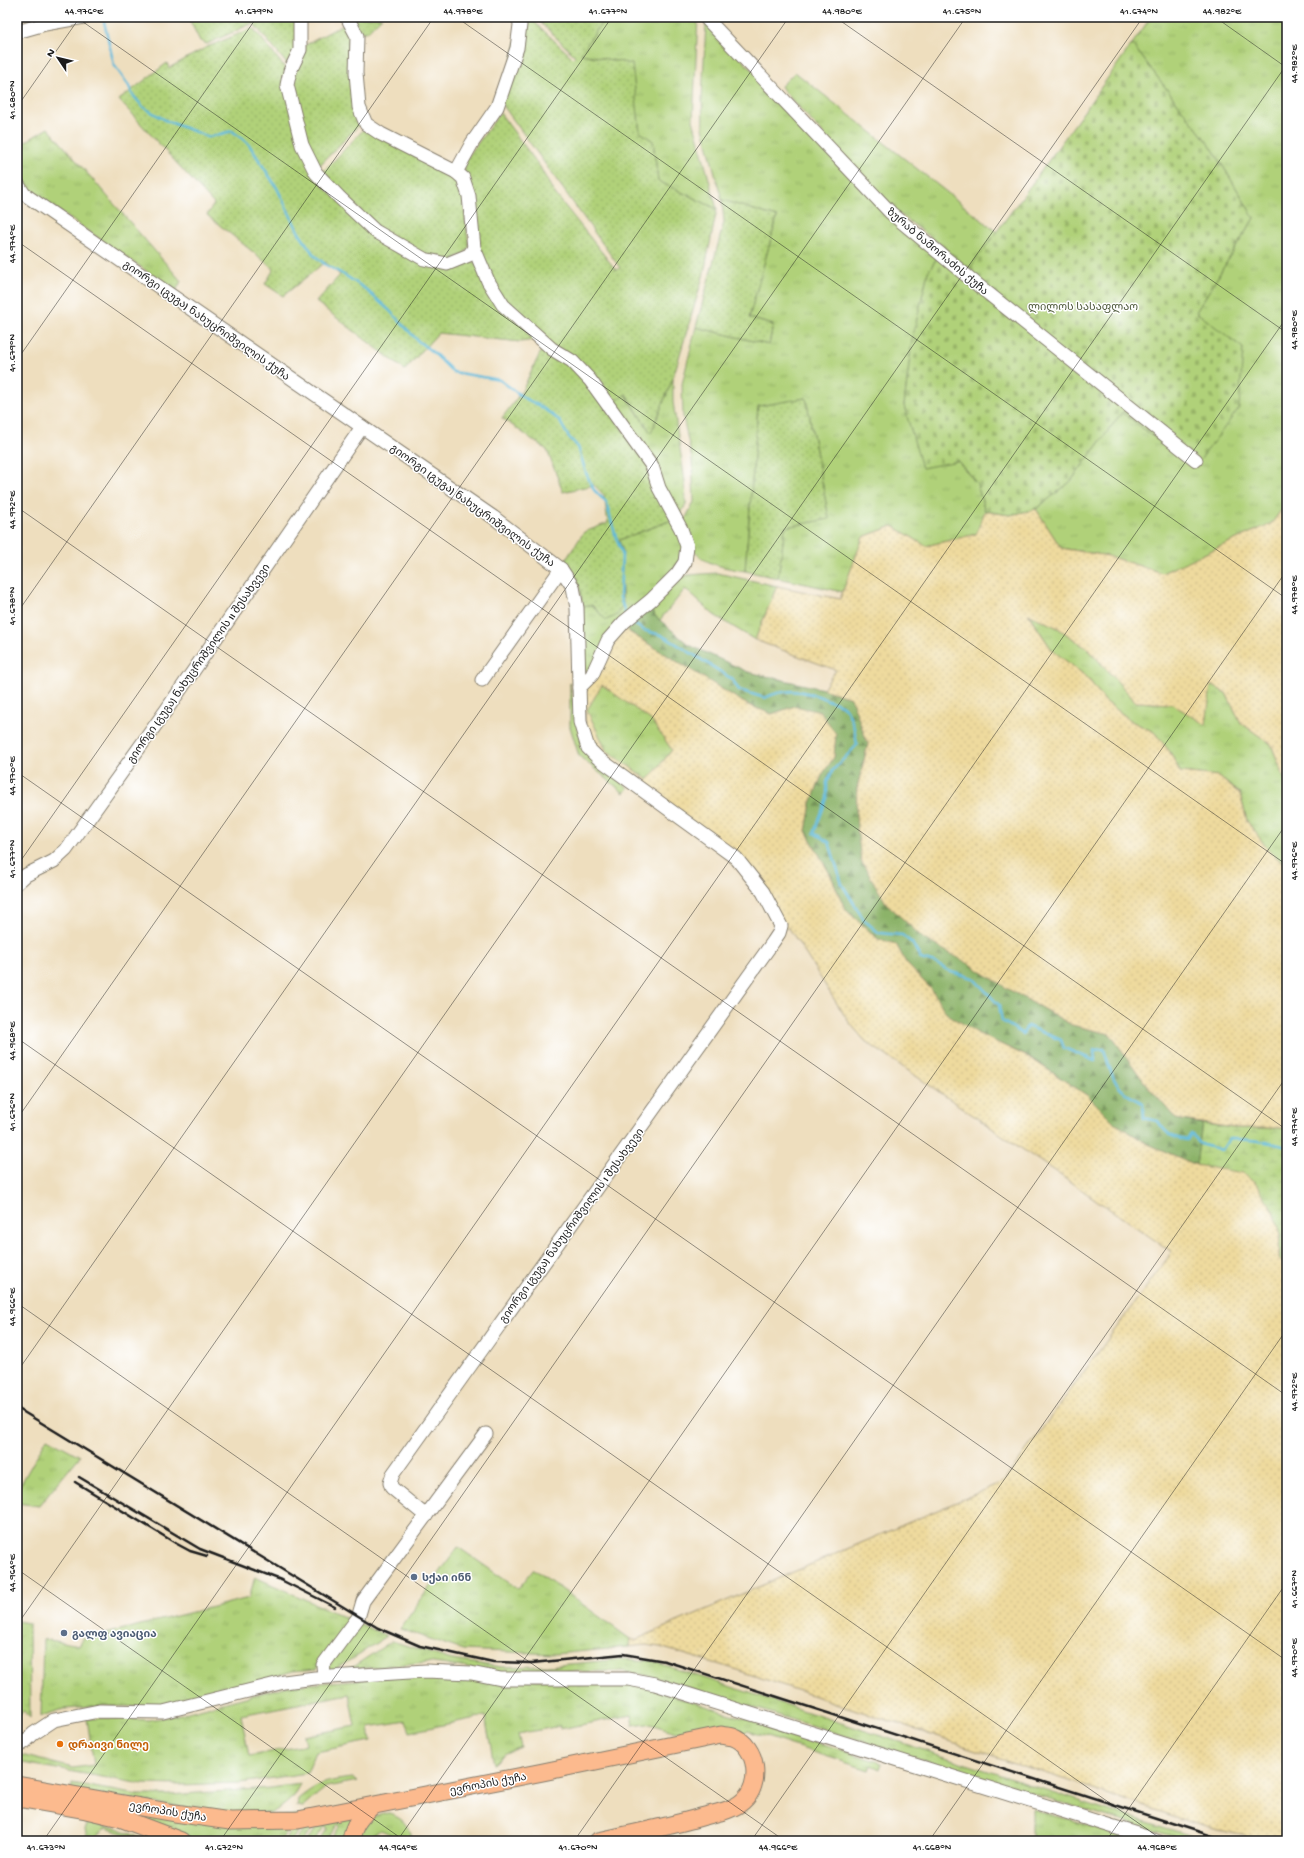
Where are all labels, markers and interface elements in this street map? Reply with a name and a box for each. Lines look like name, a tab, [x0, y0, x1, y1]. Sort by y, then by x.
text: 44.976°E	[65, 6, 104, 18]
text: 41.679°N	[235, 6, 274, 18]
text: 44.978°E	[443, 6, 483, 18]
text: 41.677°N	[589, 6, 628, 18]
text: 44.980°E	[822, 6, 863, 18]
text: 41.675°N	[943, 6, 982, 18]
text: 41.674°N	[1120, 6, 1158, 18]
text: 44.982°E	[1203, 6, 1242, 18]
north arrow	[38, 38, 78, 78]
text: 44.982°E	[1289, 44, 1301, 83]
text: N	[44, 47, 58, 60]
text: 41.680°N	[7, 80, 19, 120]
street label: ზურაბ ნამორაძის ქუჩა	[884, 206, 990, 298]
text: 44.974°E	[7, 224, 19, 263]
street label: გიორგი (გუგა) ნახუცრიშვილის ქუჩა	[120, 258, 292, 384]
park label: ლილოს სასაფლაო	[1028, 302, 1138, 314]
text: 44.980°E	[1289, 309, 1301, 350]
text: 41.679°N	[7, 333, 19, 372]
street label: გიორგი (გუგა) ნახუცრიშვილის ქუჩა	[387, 442, 557, 570]
text: 44.972°E	[7, 490, 19, 529]
street label: გიორგი (გუგა) ნახუცრიშვილის II შესახვევი	[125, 562, 273, 766]
text: 44.978°E	[1289, 575, 1301, 615]
text: 41.678°N	[7, 586, 19, 625]
text: 44.970°E	[7, 756, 19, 796]
text: 41.677°N	[7, 839, 19, 878]
text: 44.976°E	[1289, 841, 1301, 880]
text: 44.968°E	[7, 1021, 19, 1060]
text: 41.676°N	[7, 1092, 19, 1131]
text: 44.974°E	[1289, 1107, 1301, 1146]
street label: გიორგი (გუგა) ნახუცრიშვილის I შესახვევი	[497, 1126, 647, 1326]
text: 44.966°E	[7, 1287, 19, 1326]
text: 44.972°E	[1289, 1372, 1301, 1411]
text: 44.964°E	[7, 1553, 19, 1592]
text: 41.667°N	[1289, 1569, 1301, 1608]
marker: სქაი ინნ	[409, 1572, 419, 1582]
place label: სქაი ინნ	[422, 1573, 472, 1585]
marker: გალფ ავიაცია	[59, 1628, 69, 1638]
place label: გალფ ავიაცია	[72, 1629, 157, 1641]
text: 44.970°E	[1289, 1638, 1301, 1678]
marker: დრაივი ნილე	[55, 1739, 65, 1749]
place label: დრაივი ნილე	[68, 1739, 149, 1752]
street label: ევროპის ქუჩა	[449, 1771, 528, 1798]
street label: ევროპის ქუჩა	[128, 1800, 207, 1825]
text: 41.673°N	[27, 1842, 66, 1854]
text: 41.672°N	[205, 1842, 244, 1854]
text: 44.964°E	[379, 1842, 418, 1854]
text: 41.670°N	[559, 1842, 598, 1854]
text: 44.966°E	[759, 1842, 798, 1854]
text: 41.668°N	[913, 1842, 952, 1854]
text: 44.968°E	[1138, 1842, 1177, 1854]

